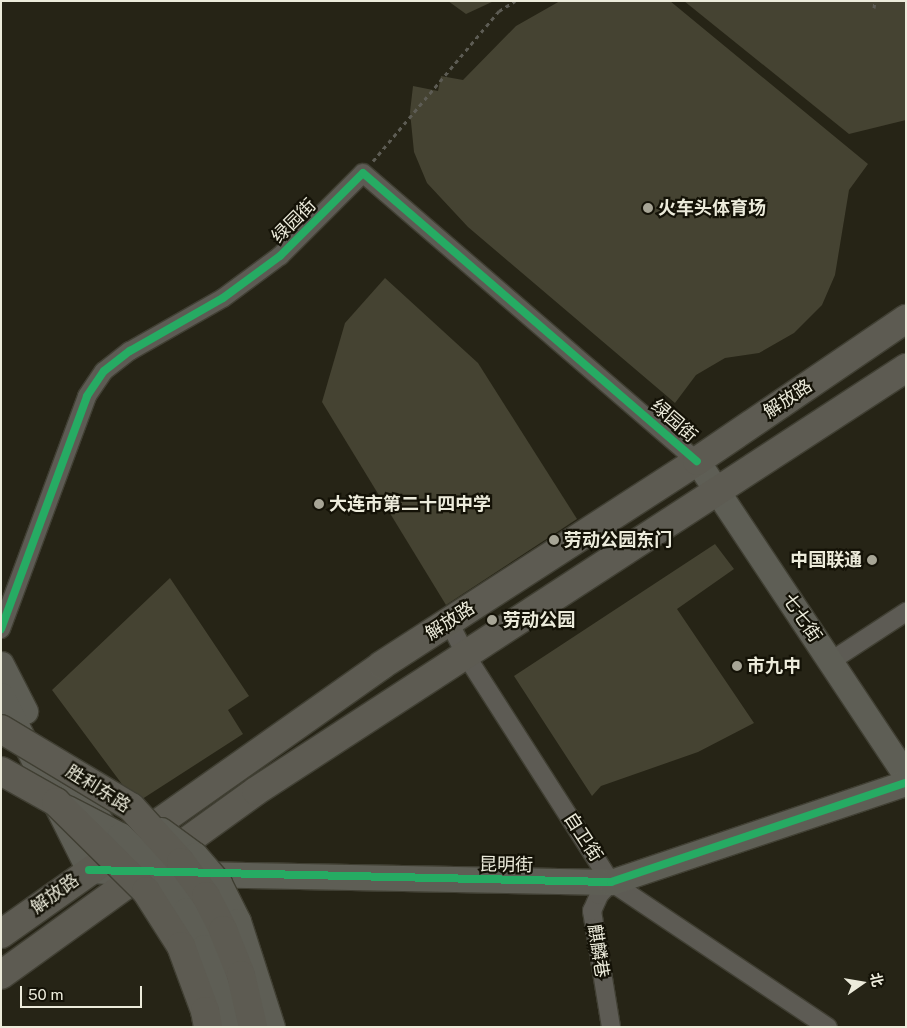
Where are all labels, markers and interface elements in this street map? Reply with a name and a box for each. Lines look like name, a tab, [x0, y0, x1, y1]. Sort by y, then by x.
street label: 绿园街	[267, 194, 321, 248]
place label: 火车头体育场	[658, 197, 766, 219]
marker: 火车头体育场	[642, 202, 654, 214]
street label: 解放路	[760, 375, 816, 423]
street label: 绿园街	[647, 395, 701, 447]
place label: 大连市第二十四中学	[329, 493, 491, 515]
marker: 大连市第二十四中学	[313, 498, 325, 510]
place label: 劳动公园东门	[564, 529, 672, 551]
marker: 劳动公园东门	[548, 534, 560, 546]
place label: 中国联通	[790, 549, 862, 571]
marker: 中国联通	[866, 554, 878, 566]
street label: 七七街	[778, 590, 826, 646]
street label: 解放路	[421, 597, 479, 645]
place label: 劳动公园	[503, 609, 575, 631]
marker: 劳动公园	[485, 613, 499, 627]
place label: 市九中	[747, 655, 801, 677]
marker: 市九中	[731, 660, 743, 672]
street label: 胜利东路	[62, 761, 134, 817]
street label: 自卫街	[559, 808, 607, 866]
street label: 昆明街	[479, 854, 533, 876]
street label: 解放路	[27, 869, 83, 919]
street label: 麒麟巷	[583, 923, 613, 979]
north arrow	[837, 958, 887, 1008]
text: 北	[867, 971, 886, 988]
scale bar	[22, 976, 145, 1008]
text: 50 m	[28, 986, 63, 1003]

